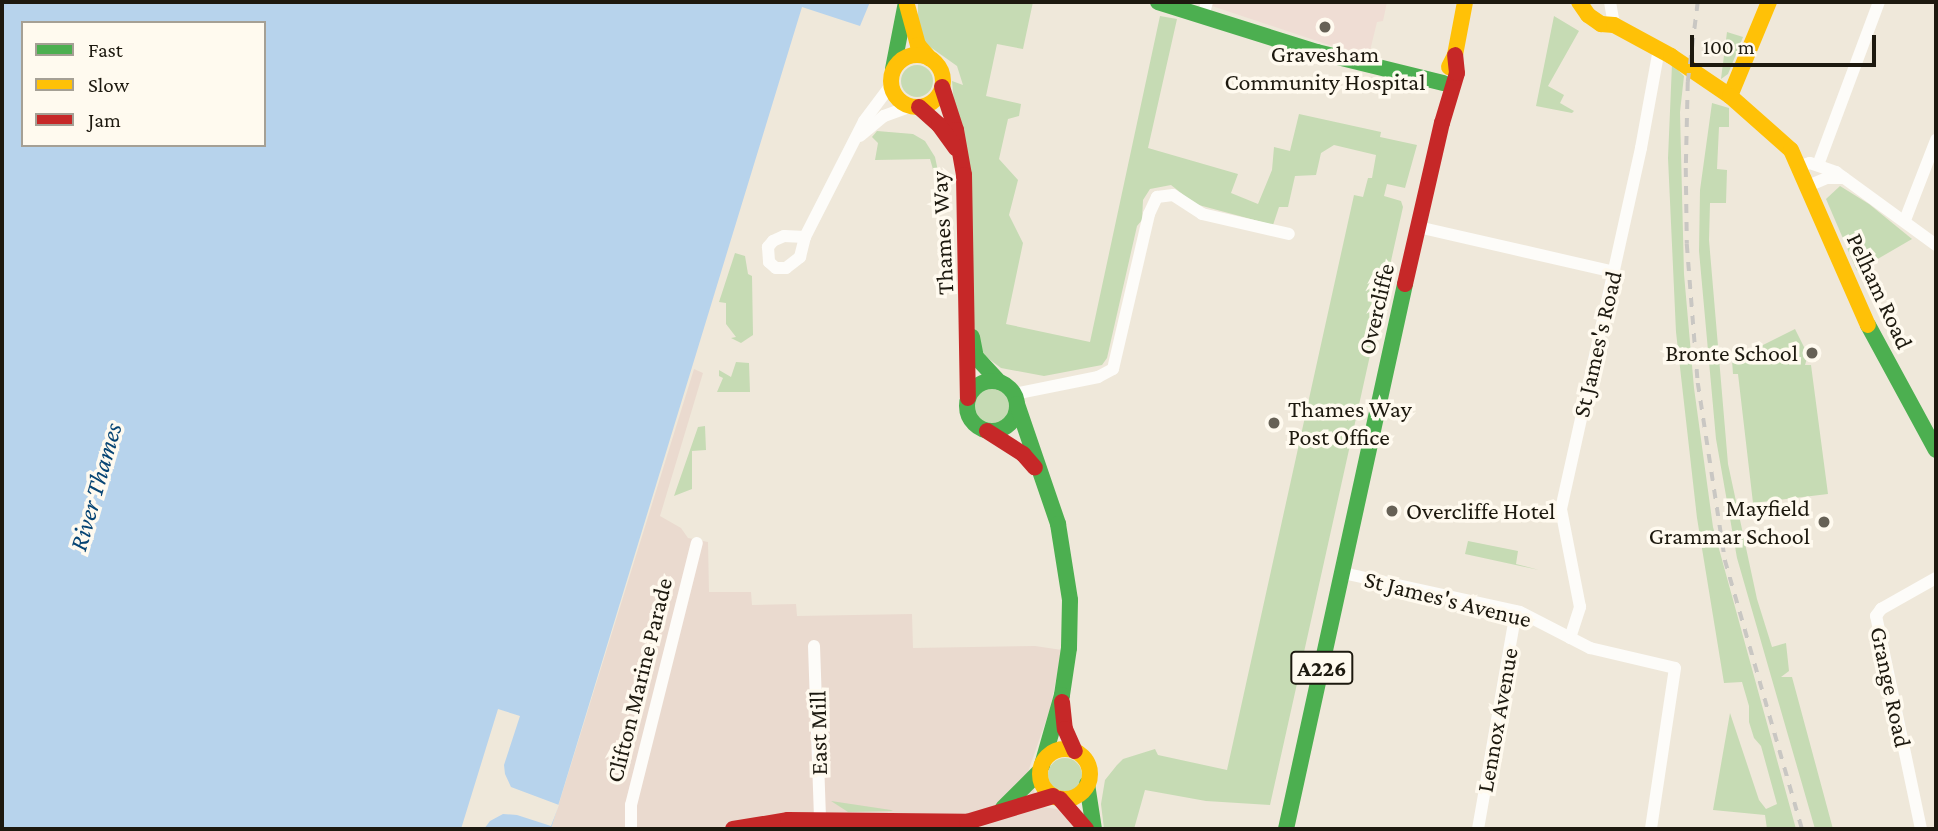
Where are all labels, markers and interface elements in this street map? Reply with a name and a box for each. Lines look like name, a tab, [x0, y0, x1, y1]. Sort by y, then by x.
marker: Gravesham Community Hospital	[1315, 17, 1335, 37]
legend	[21, 21, 266, 147]
scale bar	[1693, 21, 1878, 65]
text: 100 m	[1703, 35, 1755, 59]
text: Fast	[88, 38, 123, 62]
place label: Gravesham Community Hospital	[1225, 40, 1425, 96]
text: Slow	[88, 73, 129, 97]
text: Jam	[88, 108, 121, 132]
street label: Thames Way	[924, 170, 960, 296]
street label: Pelham Road	[1841, 228, 1919, 354]
street label: Overcliffe	[1352, 261, 1400, 357]
street label: St James's Road	[1566, 268, 1628, 420]
place label: Bronte School	[1665, 339, 1798, 367]
marker: Bronte School	[1804, 345, 1820, 361]
place label: Thames Way Post Office	[1288, 395, 1412, 451]
marker: Thames Way Post Office	[1266, 415, 1282, 431]
water label: River Thames	[63, 419, 129, 555]
place label: Mayfield Grammar School	[1649, 494, 1810, 550]
place label: Overcliffe Hotel	[1406, 497, 1555, 525]
marker: Overcliffe Hotel	[1384, 503, 1400, 519]
marker: Mayfield Grammar School	[1816, 514, 1832, 530]
street label: St James's Avenue	[1361, 564, 1535, 634]
street label: Clifton Marine Parade	[600, 575, 678, 785]
street label: Grange Road	[1864, 624, 1918, 750]
street label: Lennox Avenue	[1470, 645, 1524, 795]
road number: A226	[1289, 648, 1355, 688]
street label: East Mill	[803, 690, 833, 776]

